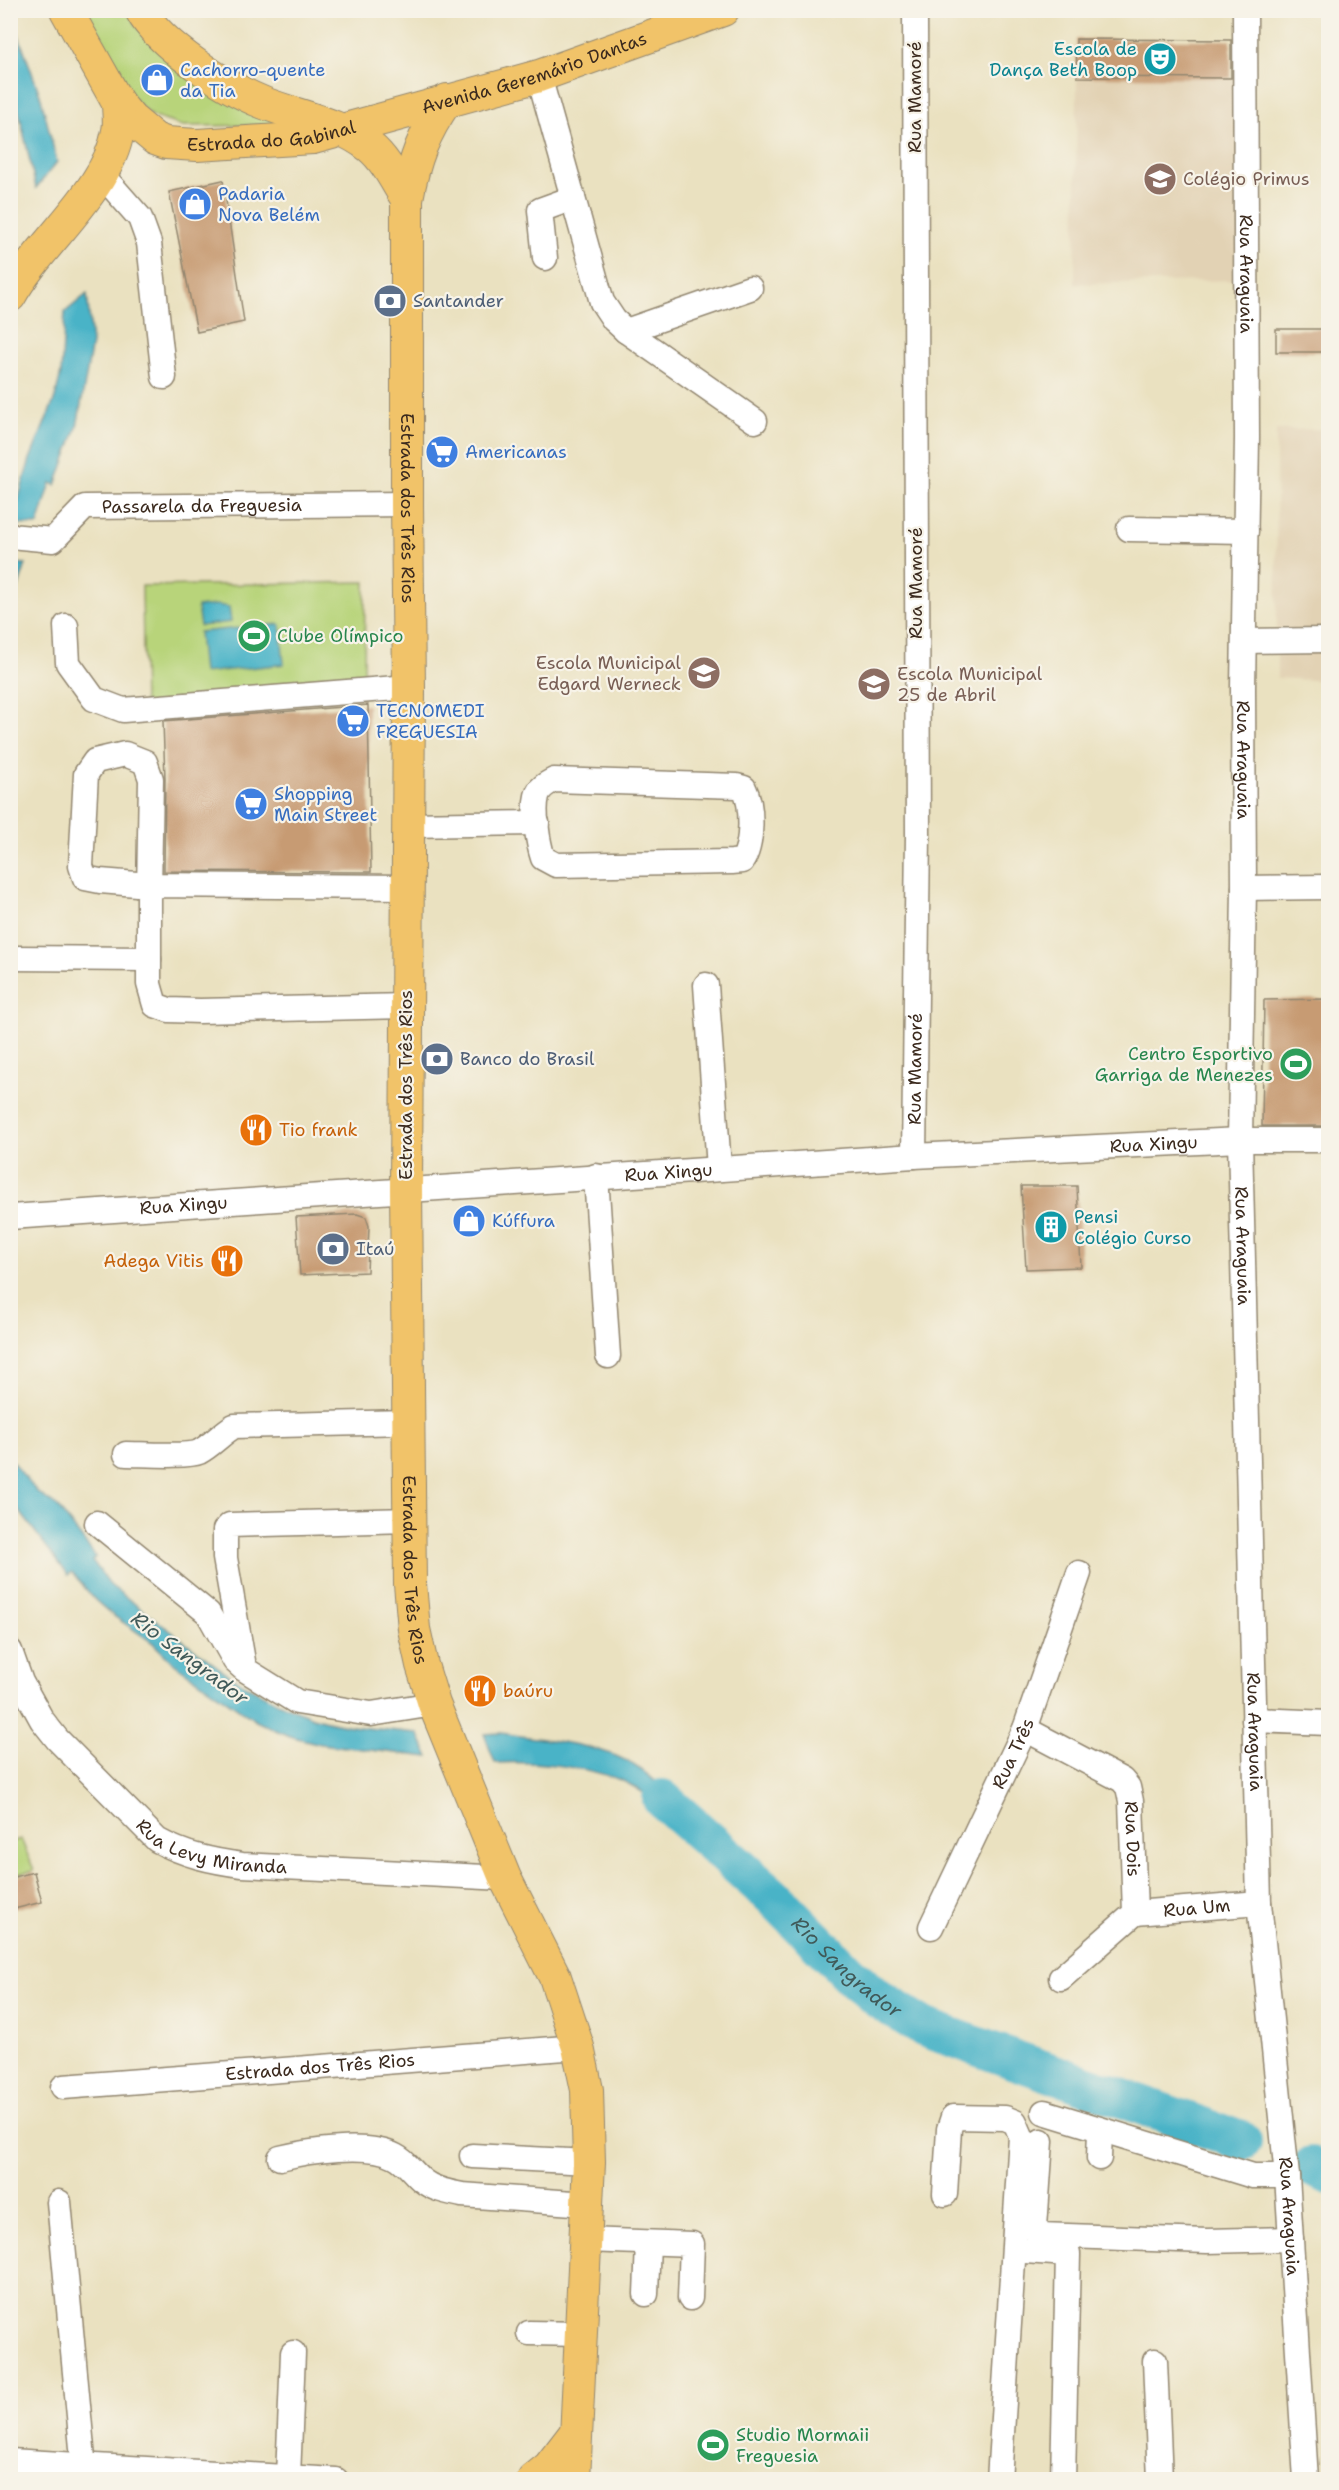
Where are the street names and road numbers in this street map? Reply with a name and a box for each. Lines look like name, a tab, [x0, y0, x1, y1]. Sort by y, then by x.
street label: Avenida Geremário Dantas	[419, 26, 650, 120]
street label: Rua Mamoré	[903, 41, 927, 153]
street label: Estrada do Gabinal	[186, 115, 359, 157]
street label: Rua Araguaia	[1234, 214, 1259, 334]
street label: Estrada dos Três Rios	[395, 413, 420, 603]
street label: Passarela da Freguesia	[102, 493, 302, 519]
street label: Rua Mamoré	[904, 527, 928, 639]
street label: Rua Araguaia	[1231, 700, 1256, 820]
street label: Estrada dos Três Rios	[394, 990, 418, 1180]
street label: Rua Mamoré	[902, 1013, 928, 1125]
street label: Rua Xingu	[1109, 1130, 1198, 1158]
street label: Rua Xingu	[624, 1158, 713, 1188]
street label: Rua Araguaia	[1229, 1186, 1256, 1306]
street label: Rua Xingu	[139, 1190, 228, 1220]
street label: Estrada dos Três Rios	[397, 1475, 434, 1667]
street label: Rua Araguaia	[1241, 1672, 1268, 1792]
street label: Rua Três	[986, 1715, 1040, 1793]
street label: Rua Dois	[1119, 1801, 1146, 1877]
street label: Rua Levy Miranda	[131, 1814, 287, 1879]
street label: Rua Um	[1162, 1893, 1231, 1923]
street label: Estrada dos Três Rios	[224, 2048, 416, 2086]
street label: Rua Araguaia	[1273, 2156, 1305, 2276]

